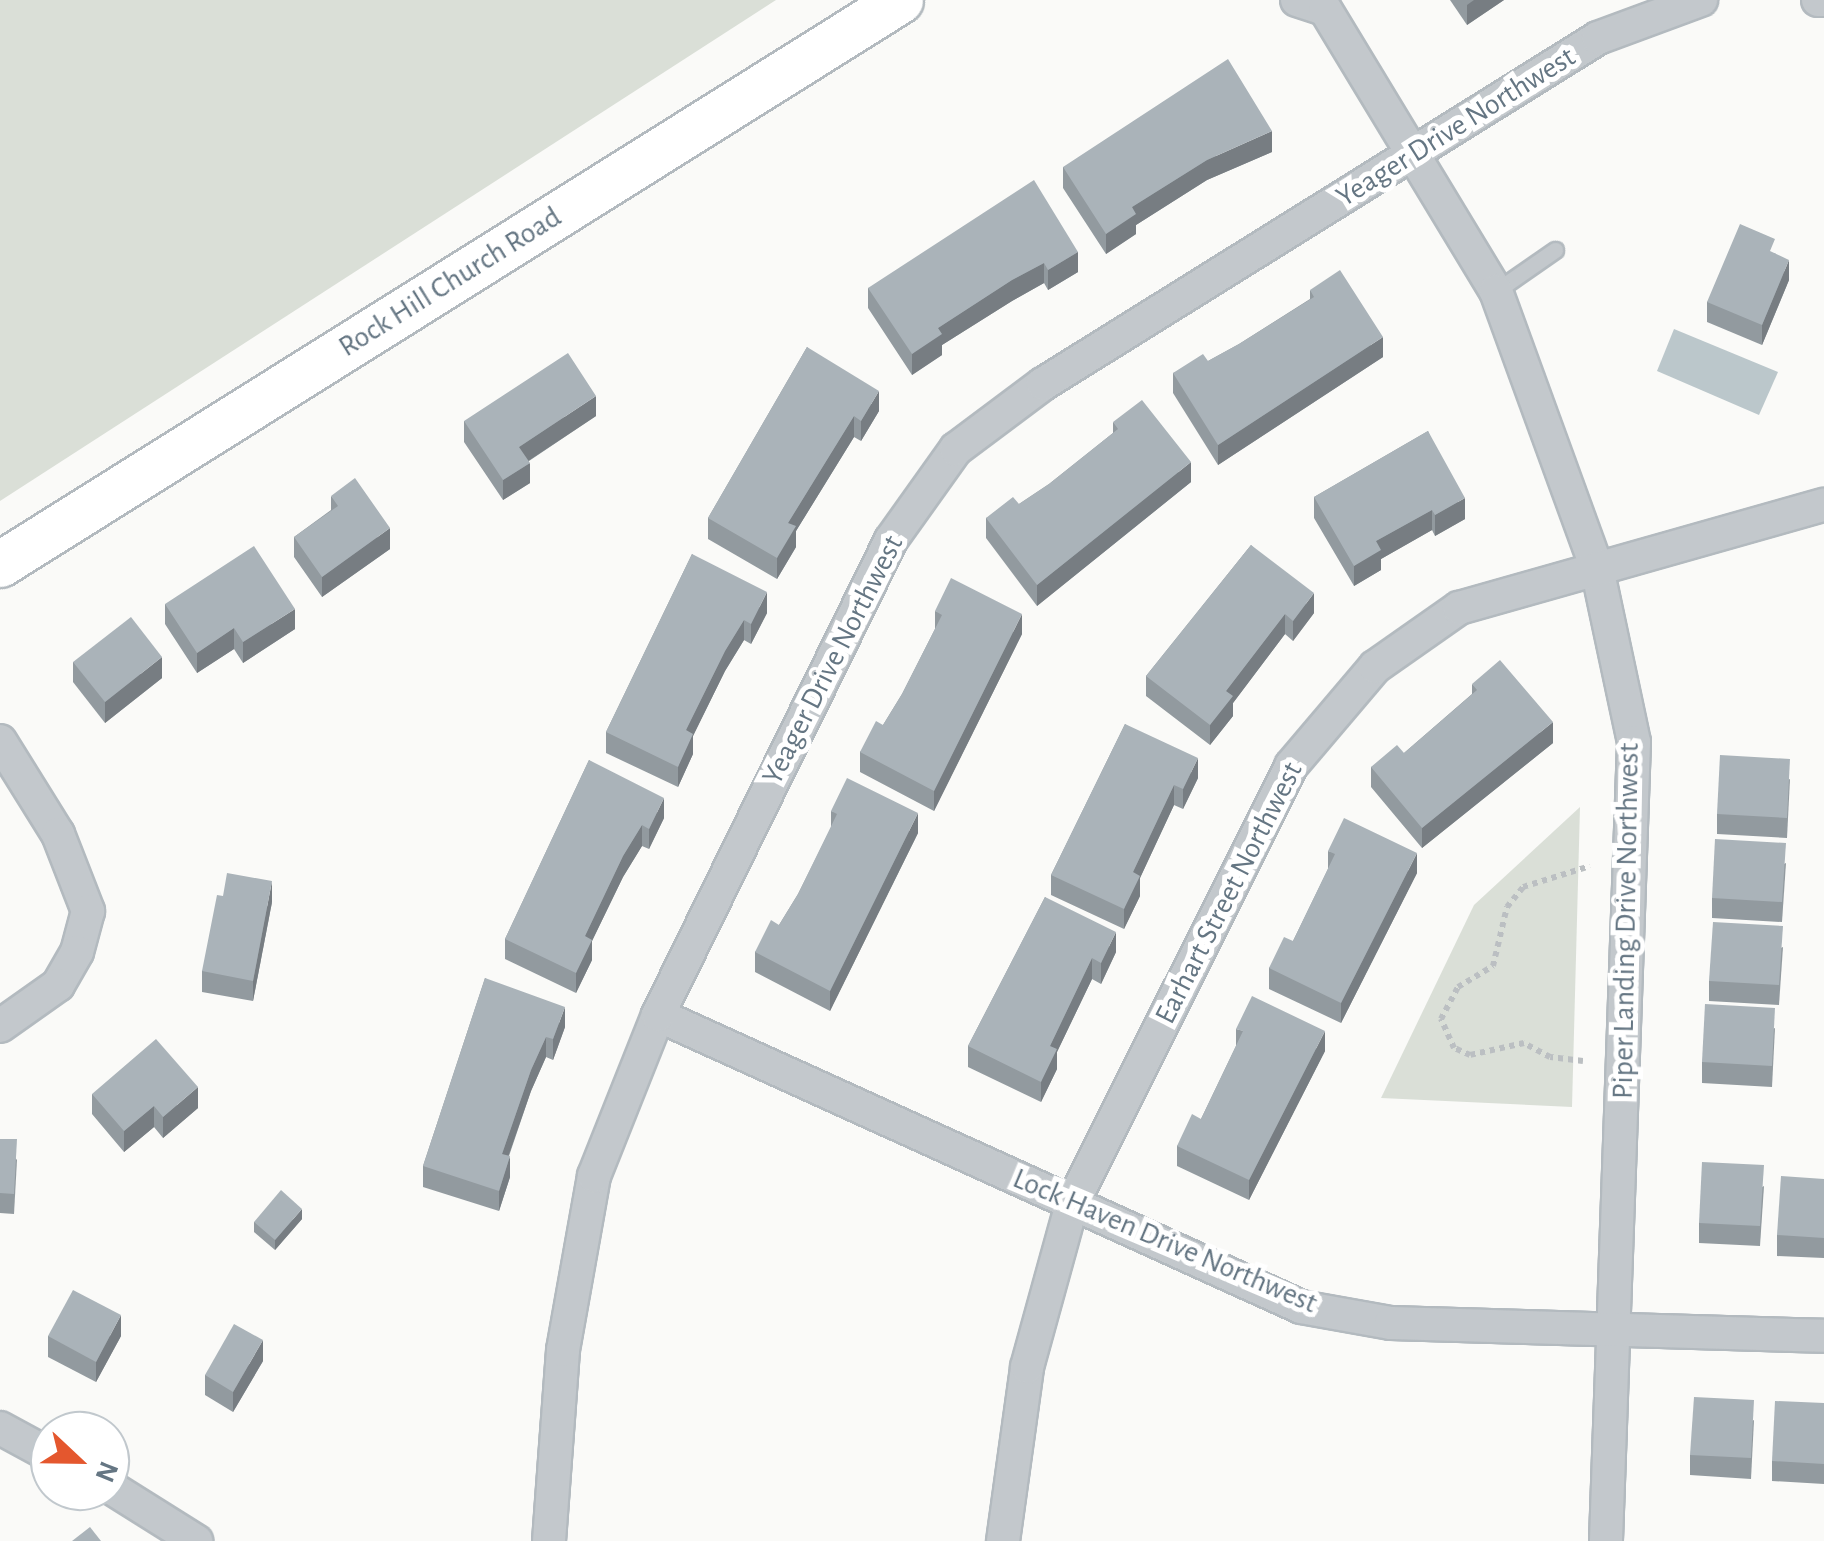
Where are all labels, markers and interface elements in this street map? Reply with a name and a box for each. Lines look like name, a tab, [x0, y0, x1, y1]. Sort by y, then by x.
street label: Yeager Drive Northwest	[1330, 39, 1582, 215]
street label: Rock Hill Church Road	[332, 199, 568, 365]
street label: Yeager Drive Northwest	[755, 529, 911, 791]
street label: Piper Landing Drive Northwest	[1605, 743, 1647, 1099]
street label: Earhart Street Northwest	[1147, 756, 1311, 1030]
street label: Lock Haven Drive Northwest	[1007, 1161, 1323, 1321]
north arrow	[30, 1411, 130, 1511]
text: N	[89, 1457, 123, 1486]

